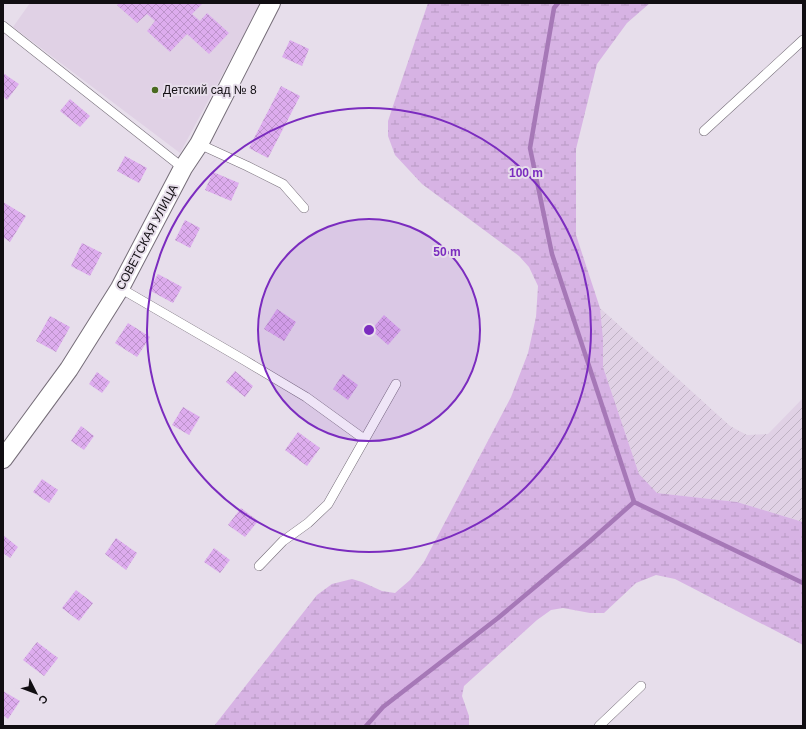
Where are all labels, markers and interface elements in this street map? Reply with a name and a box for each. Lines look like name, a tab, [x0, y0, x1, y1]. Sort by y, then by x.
place label: Детский сад № 8	[163, 83, 257, 97]
marker: Детский сад № 8	[150, 85, 160, 95]
text: 100 m	[509, 166, 543, 180]
street label: СОВЕТСКАЯ УЛИЦА	[113, 182, 181, 292]
text: 50 m	[433, 245, 461, 259]
centre of rings	[362, 323, 376, 337]
north arrow	[16, 673, 56, 713]
text: С	[36, 693, 51, 707]

